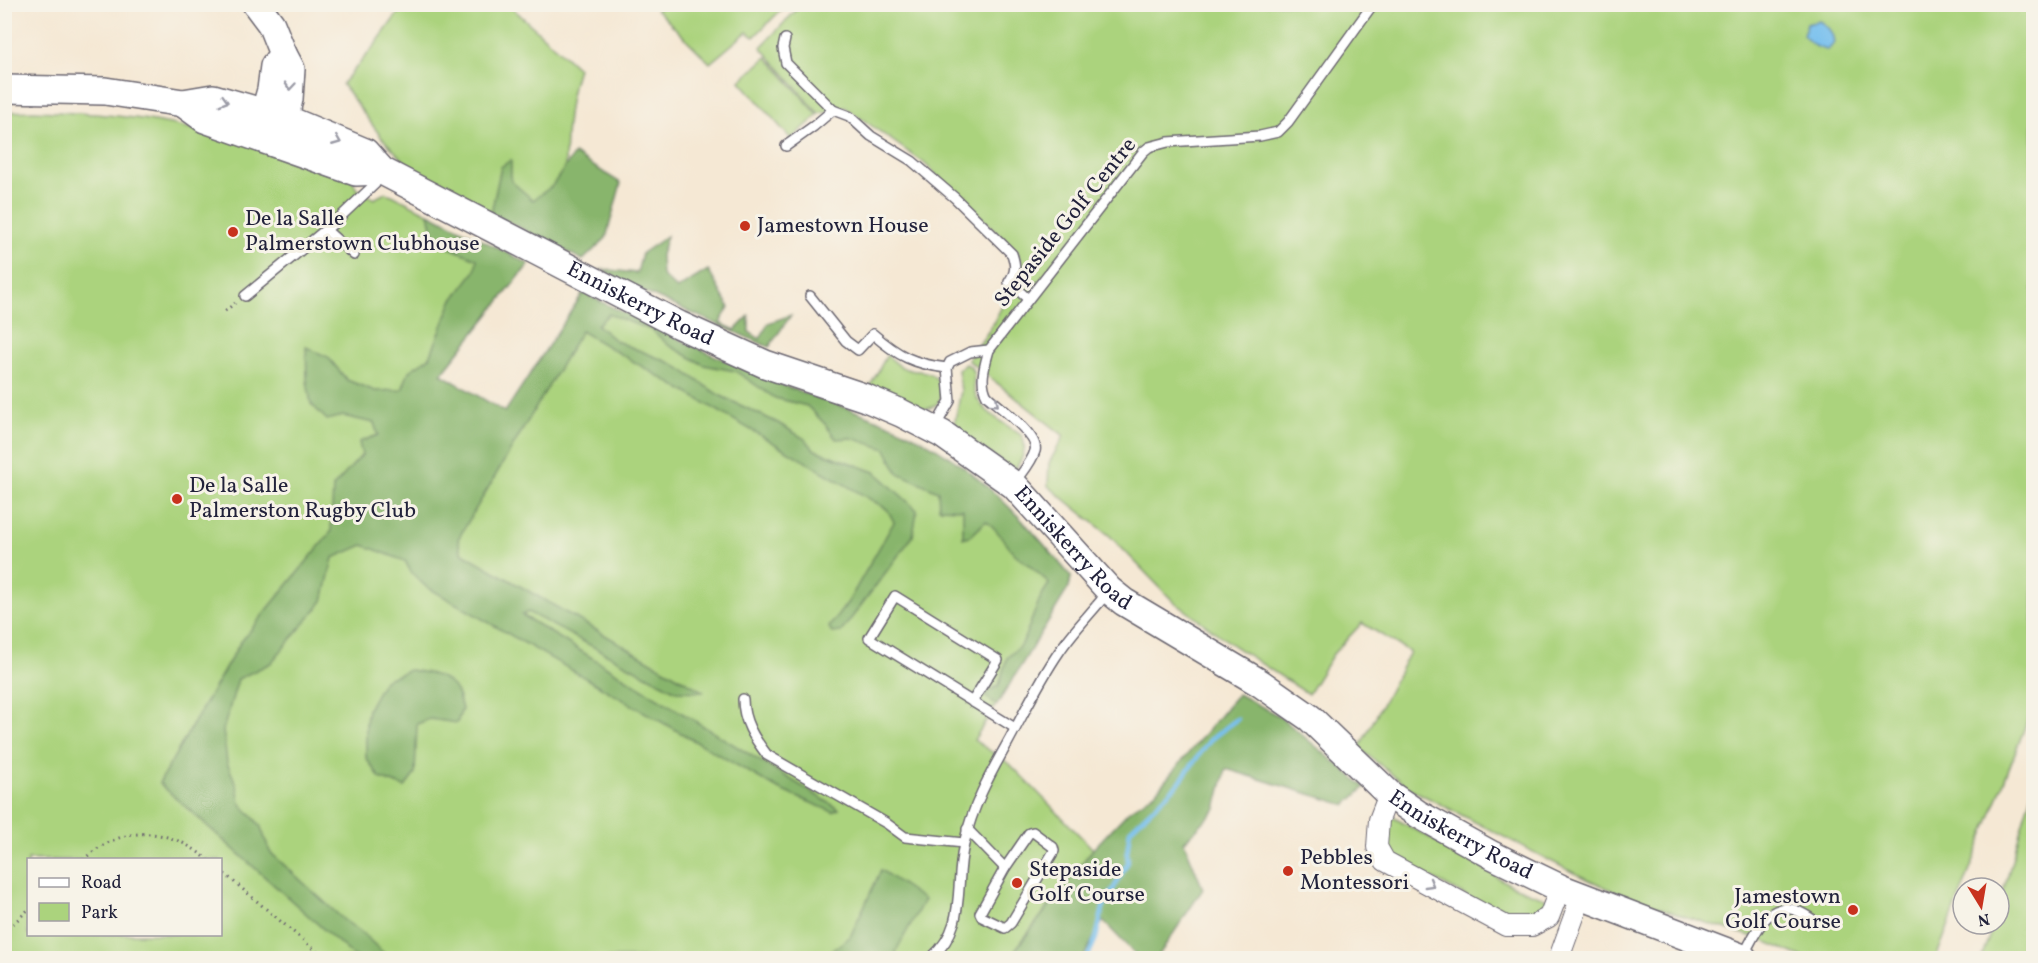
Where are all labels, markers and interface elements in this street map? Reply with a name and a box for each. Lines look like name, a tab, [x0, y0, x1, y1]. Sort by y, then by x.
one-way arrow	[284, 81, 297, 90]
one-way arrow	[218, 94, 229, 106]
street label: Stepaside Golf Centre	[988, 131, 1144, 315]
one-way arrow	[331, 134, 342, 146]
place label: De la Salle Palmerstown Clubhouse	[245, 204, 480, 260]
place label: Jamestown House	[757, 211, 929, 242]
marker: Jamestown House	[738, 219, 752, 233]
marker: De la Salle Palmerstown Clubhouse	[226, 225, 240, 239]
street label: Enniskerry Road	[561, 254, 719, 354]
one-way arrow	[989, 396, 999, 407]
place label: De la Salle Palmerston Rugby Club	[189, 471, 416, 527]
street label: Enniskerry Road	[1006, 479, 1138, 619]
marker: De la Salle Palmerston Rugby Club	[170, 492, 184, 506]
street label: Enniskerry Road	[1382, 782, 1538, 888]
place label: Pebbles Montessori	[1300, 843, 1409, 899]
place label: Stepaside Golf Course	[1029, 855, 1145, 911]
legend	[27, 858, 222, 936]
marker: Pebbles Montessori	[1281, 864, 1295, 878]
text: Road	[81, 871, 122, 896]
marker: Stepaside Golf Course	[1010, 876, 1024, 890]
north arrow	[1951, 876, 2011, 936]
one-way arrow	[1424, 877, 1434, 888]
place label: Jamestown Golf Course	[1725, 882, 1841, 938]
text: Park	[81, 901, 118, 926]
marker: Jamestown Golf Course	[1846, 903, 1860, 917]
text: N	[1975, 907, 1991, 931]

